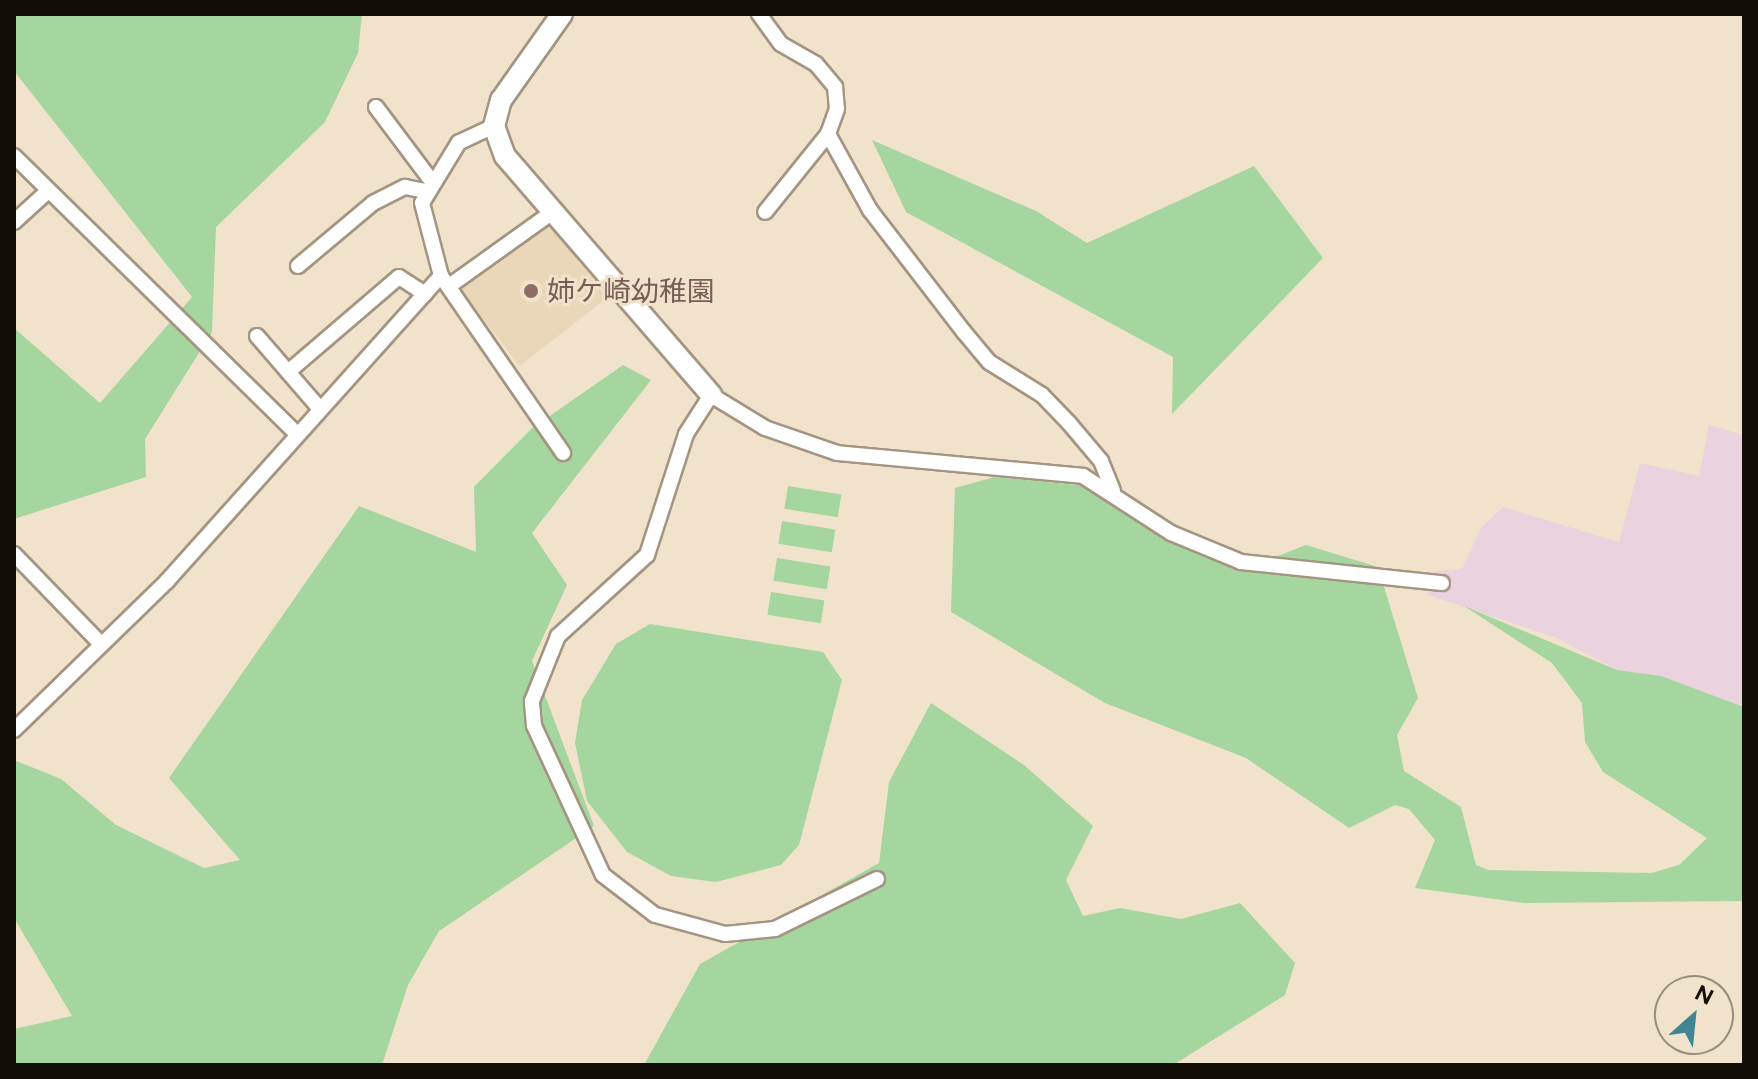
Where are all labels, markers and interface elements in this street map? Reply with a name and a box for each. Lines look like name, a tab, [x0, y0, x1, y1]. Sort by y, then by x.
place label: 姉ケ崎幼稚園	[547, 274, 715, 308]
marker: 姉ケ崎幼稚園	[522, 282, 540, 300]
north arrow	[1654, 975, 1734, 1055]
text: N	[1690, 979, 1718, 1011]

